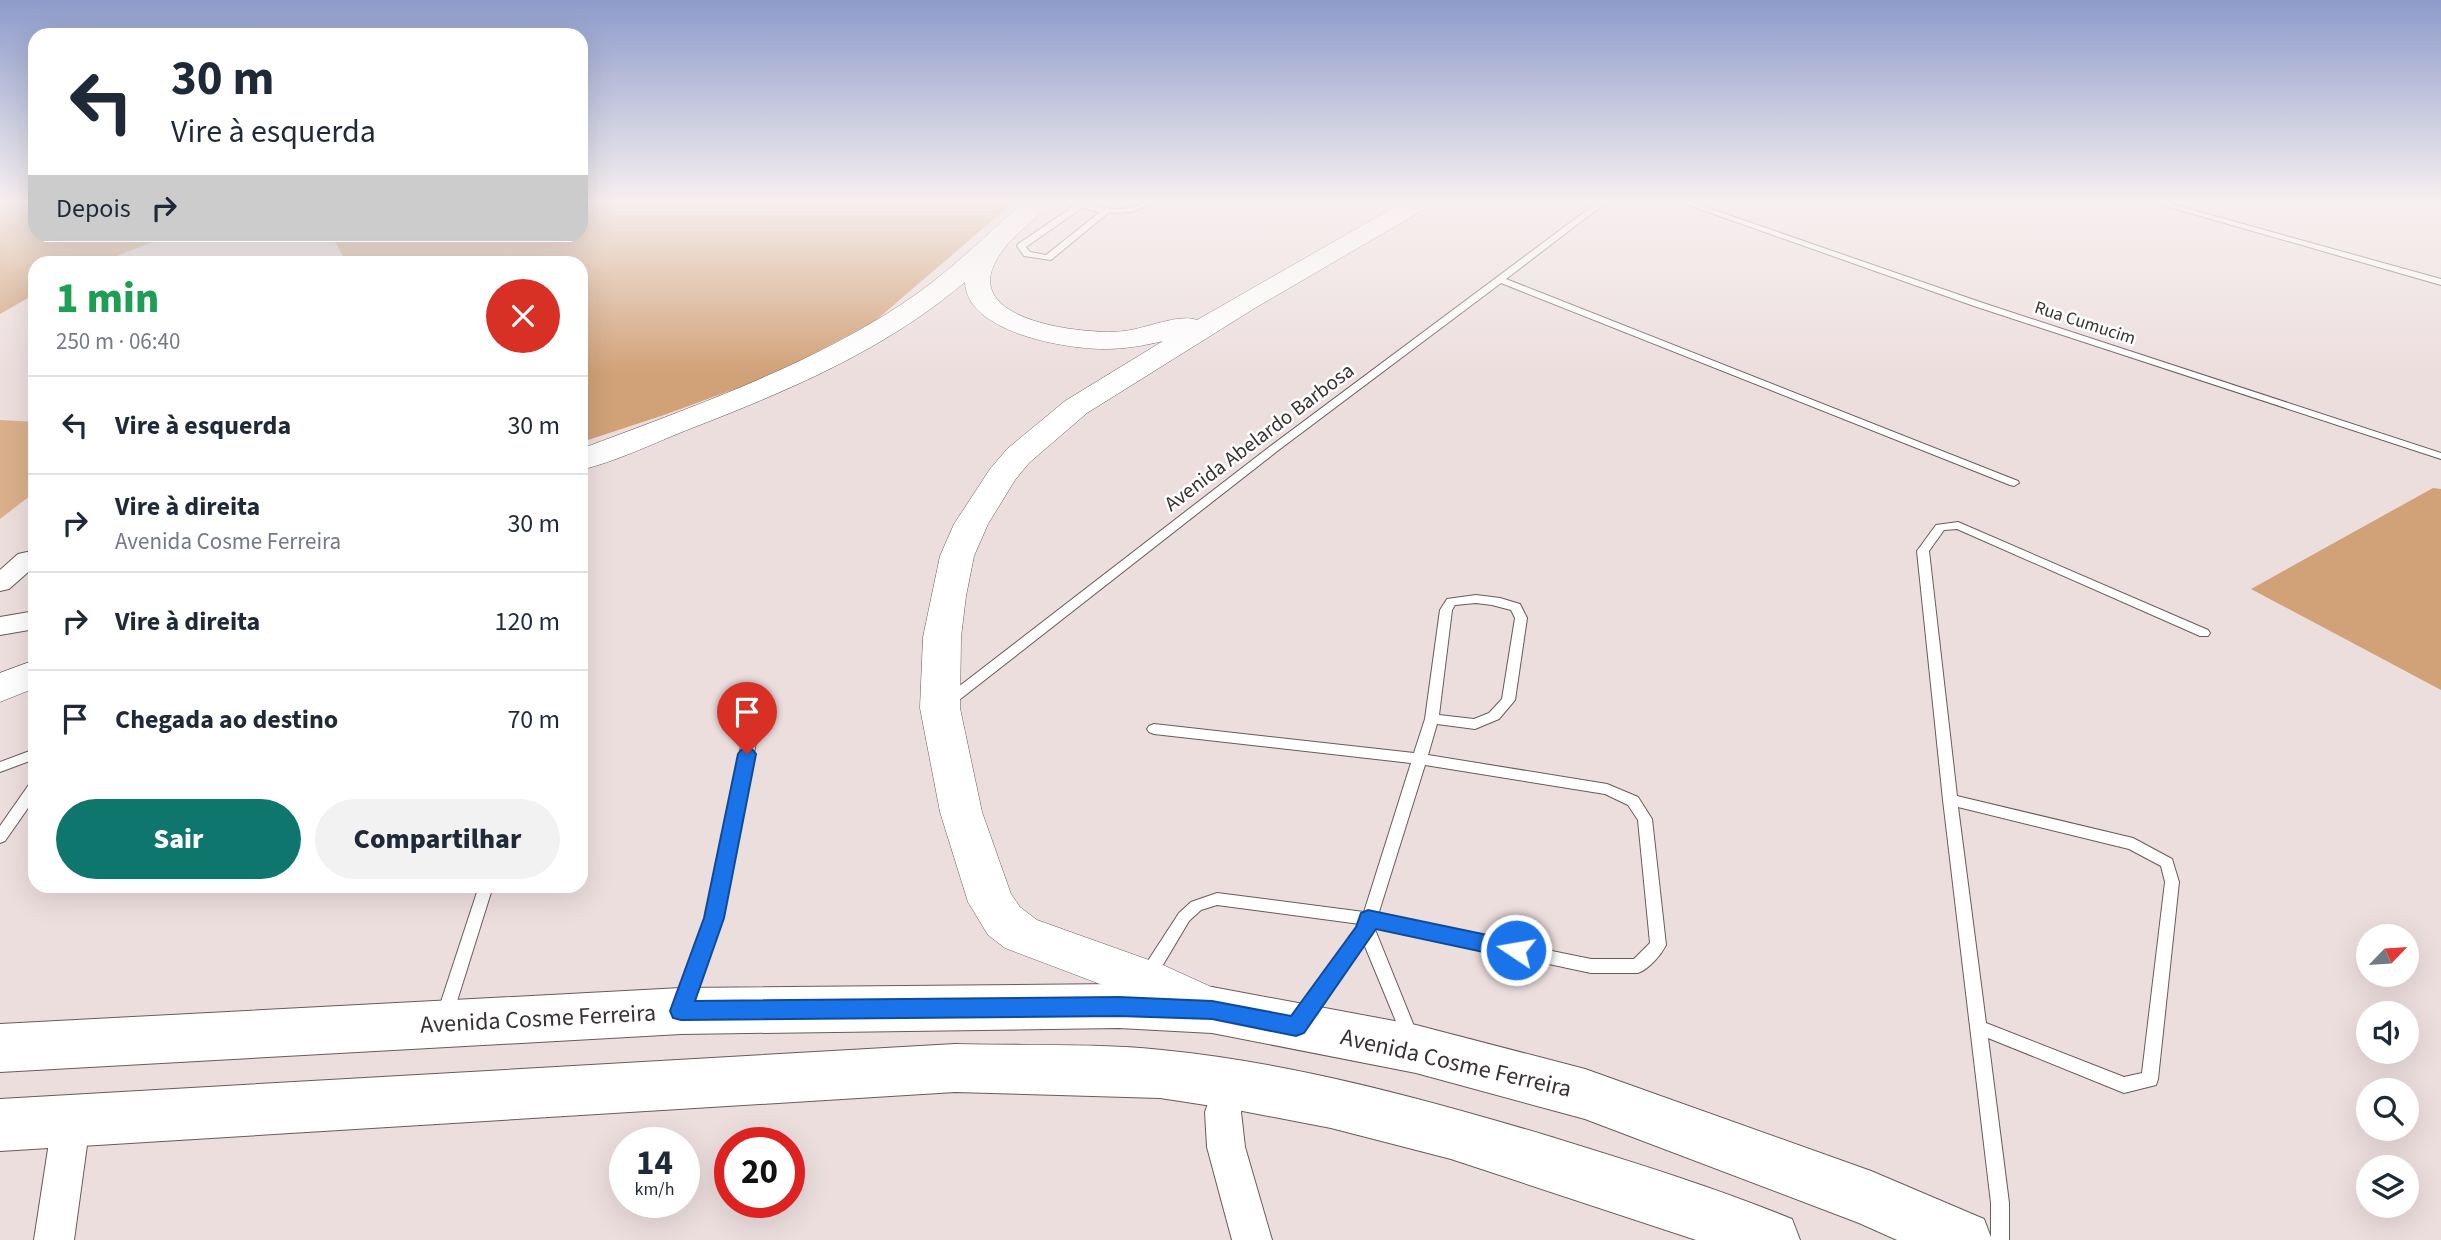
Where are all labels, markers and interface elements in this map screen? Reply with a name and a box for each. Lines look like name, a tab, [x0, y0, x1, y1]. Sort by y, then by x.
text: 30 m	[171, 44, 275, 114]
icon: left	[56, 56, 147, 147]
text: Vire à esquerda	[171, 109, 376, 155]
icon: right	[145, 189, 183, 227]
text: Depois	[56, 190, 131, 227]
text: 1 min	[56, 269, 159, 329]
button: close	[486, 279, 560, 353]
street label: Rua Cumucim	[2031, 295, 2139, 351]
text: 250 m · 06:40	[56, 325, 180, 358]
street label: Avenida Abelardo Barbosa	[1158, 356, 1360, 518]
icon: left	[56, 406, 94, 444]
text: Vire à esquerda	[115, 407, 291, 444]
text: 30 m	[507, 407, 560, 444]
text: Vire à direita	[115, 488, 260, 525]
icon: right	[56, 504, 94, 542]
text: 30 m	[507, 505, 560, 542]
text: Avenida Cosme Ferreira	[115, 525, 341, 558]
icon: right	[56, 602, 94, 640]
text: Vire à direita	[115, 603, 260, 640]
text: 120 m	[494, 603, 560, 640]
pin	[717, 682, 777, 754]
icon: arrive	[728, 693, 766, 731]
icon: arrive	[56, 700, 94, 738]
text: Chegada ao destino	[115, 701, 338, 738]
text: 70 m	[507, 701, 560, 738]
button: Sair	[56, 799, 301, 879]
button: Compartilhar	[315, 799, 560, 879]
position arrow	[1479, 913, 1553, 987]
north arrow	[2356, 924, 2418, 987]
map controls	[2356, 924, 2419, 1218]
street label: Avenida Cosme Ferreira	[419, 995, 657, 1043]
button: sound	[2356, 1001, 2419, 1064]
street label: Avenida Cosme Ferreira	[1337, 1019, 1575, 1107]
button: search	[2356, 1078, 2419, 1141]
speed limit sign: 20	[714, 1127, 805, 1218]
text: 14	[636, 1138, 673, 1188]
button: layers	[2356, 1155, 2419, 1218]
text: km/h	[635, 1177, 674, 1202]

